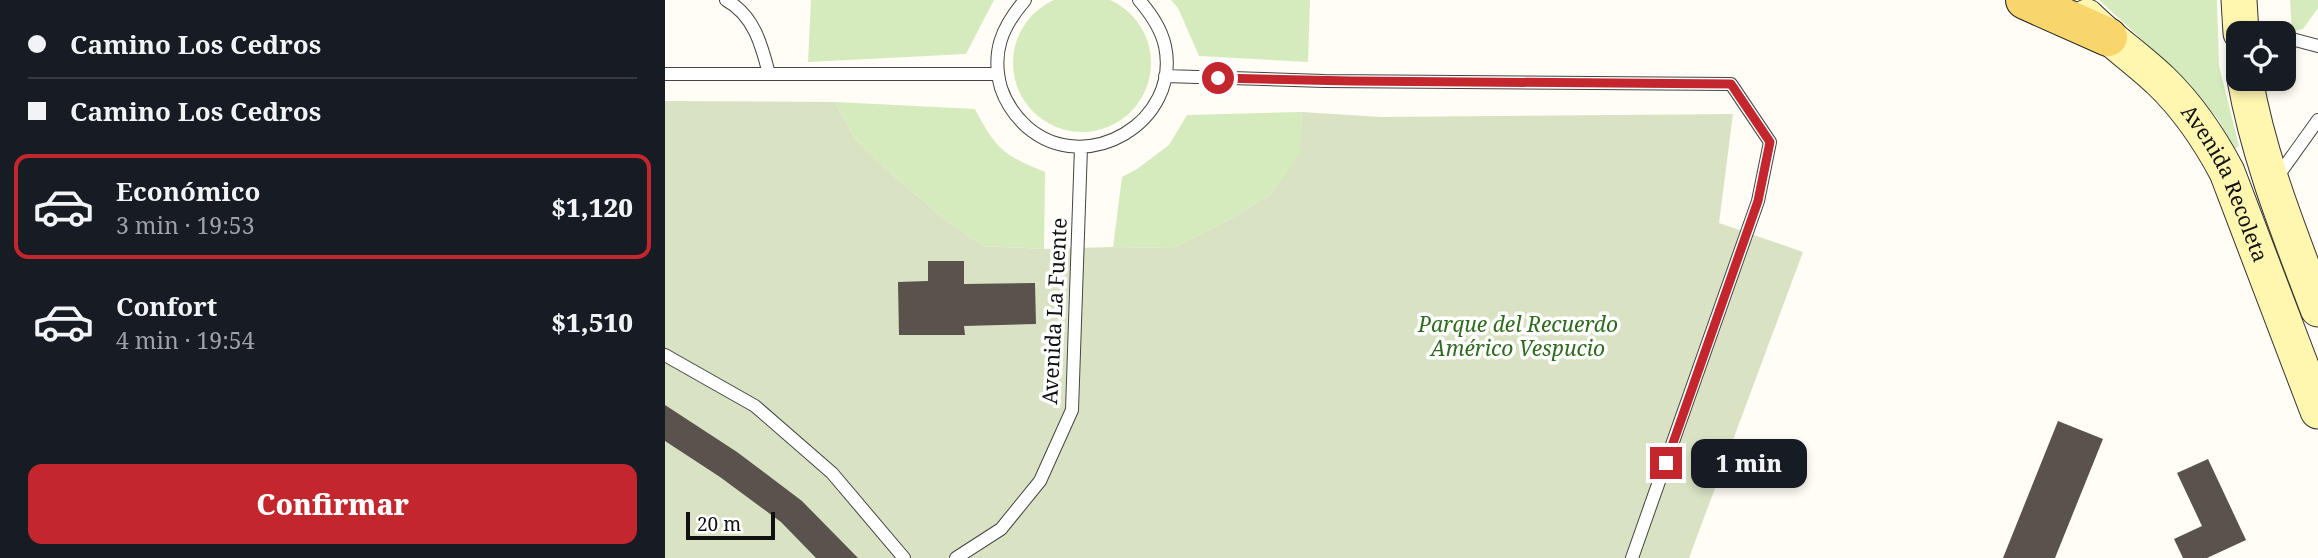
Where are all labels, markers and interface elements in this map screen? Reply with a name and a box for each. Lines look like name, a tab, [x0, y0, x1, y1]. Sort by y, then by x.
map controls	[2226, 21, 2296, 91]
button: locate	[2226, 21, 2296, 91]
text: Camino Los Cedros	[70, 26, 321, 62]
route start	[1202, 62, 1234, 94]
text: Camino Los Cedros	[70, 93, 321, 129]
street label: Avenida Recoleta	[2175, 98, 2275, 266]
text: Económico	[116, 173, 260, 209]
icon: car	[32, 175, 95, 238]
text: $1,120	[551, 189, 633, 225]
text: 3 min · 19:53	[116, 209, 254, 241]
street label: Avenida La Fuente	[1035, 217, 1073, 405]
text: Confort	[116, 288, 217, 324]
icon: car	[32, 290, 95, 353]
text: $1,510	[551, 304, 633, 340]
park label: Parque del Recuerdo Américo Vespucio	[1417, 310, 1618, 362]
text: 4 min · 19:54	[116, 324, 254, 356]
callout: 1 min	[1691, 438, 1806, 488]
route end	[1650, 447, 1682, 479]
text: 1 min	[1716, 447, 1782, 479]
button: Confirmar	[28, 464, 637, 544]
scale bar	[686, 509, 775, 541]
text: 20 m	[697, 511, 741, 537]

